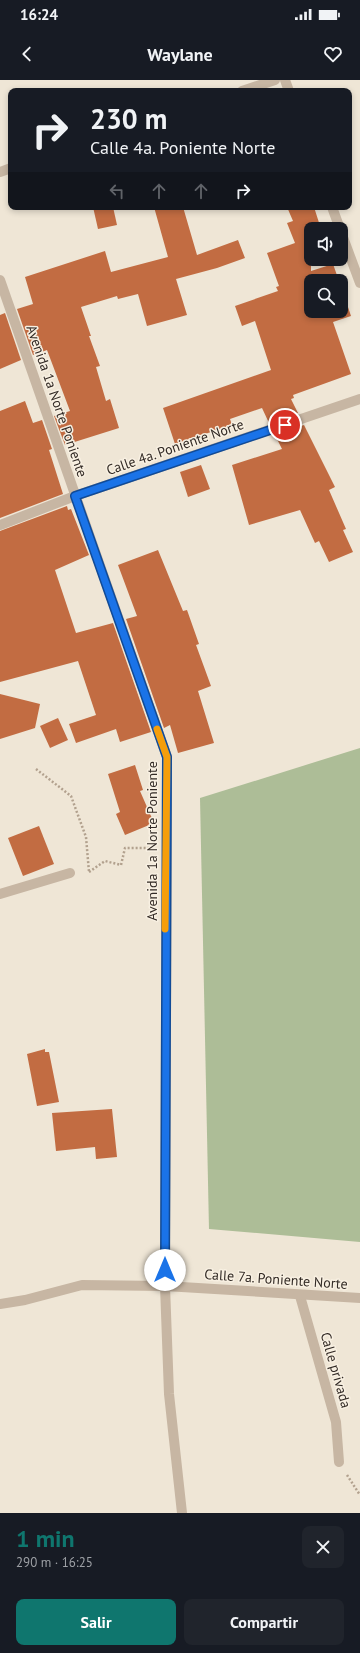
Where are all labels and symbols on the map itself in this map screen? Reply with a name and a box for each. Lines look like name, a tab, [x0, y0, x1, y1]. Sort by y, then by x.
street label: Avenida 1a Norte Poniente	[23, 323, 91, 479]
pin	[268, 408, 302, 442]
street label: Calle 4a. Poniente Norte	[104, 415, 246, 479]
street label: Avenida 1a Norte Poniente	[143, 761, 161, 921]
position arrow	[144, 1249, 186, 1291]
street label: Calle 7a. Poniente Norte	[204, 1265, 348, 1293]
street label: Calle privada	[317, 1330, 355, 1410]

